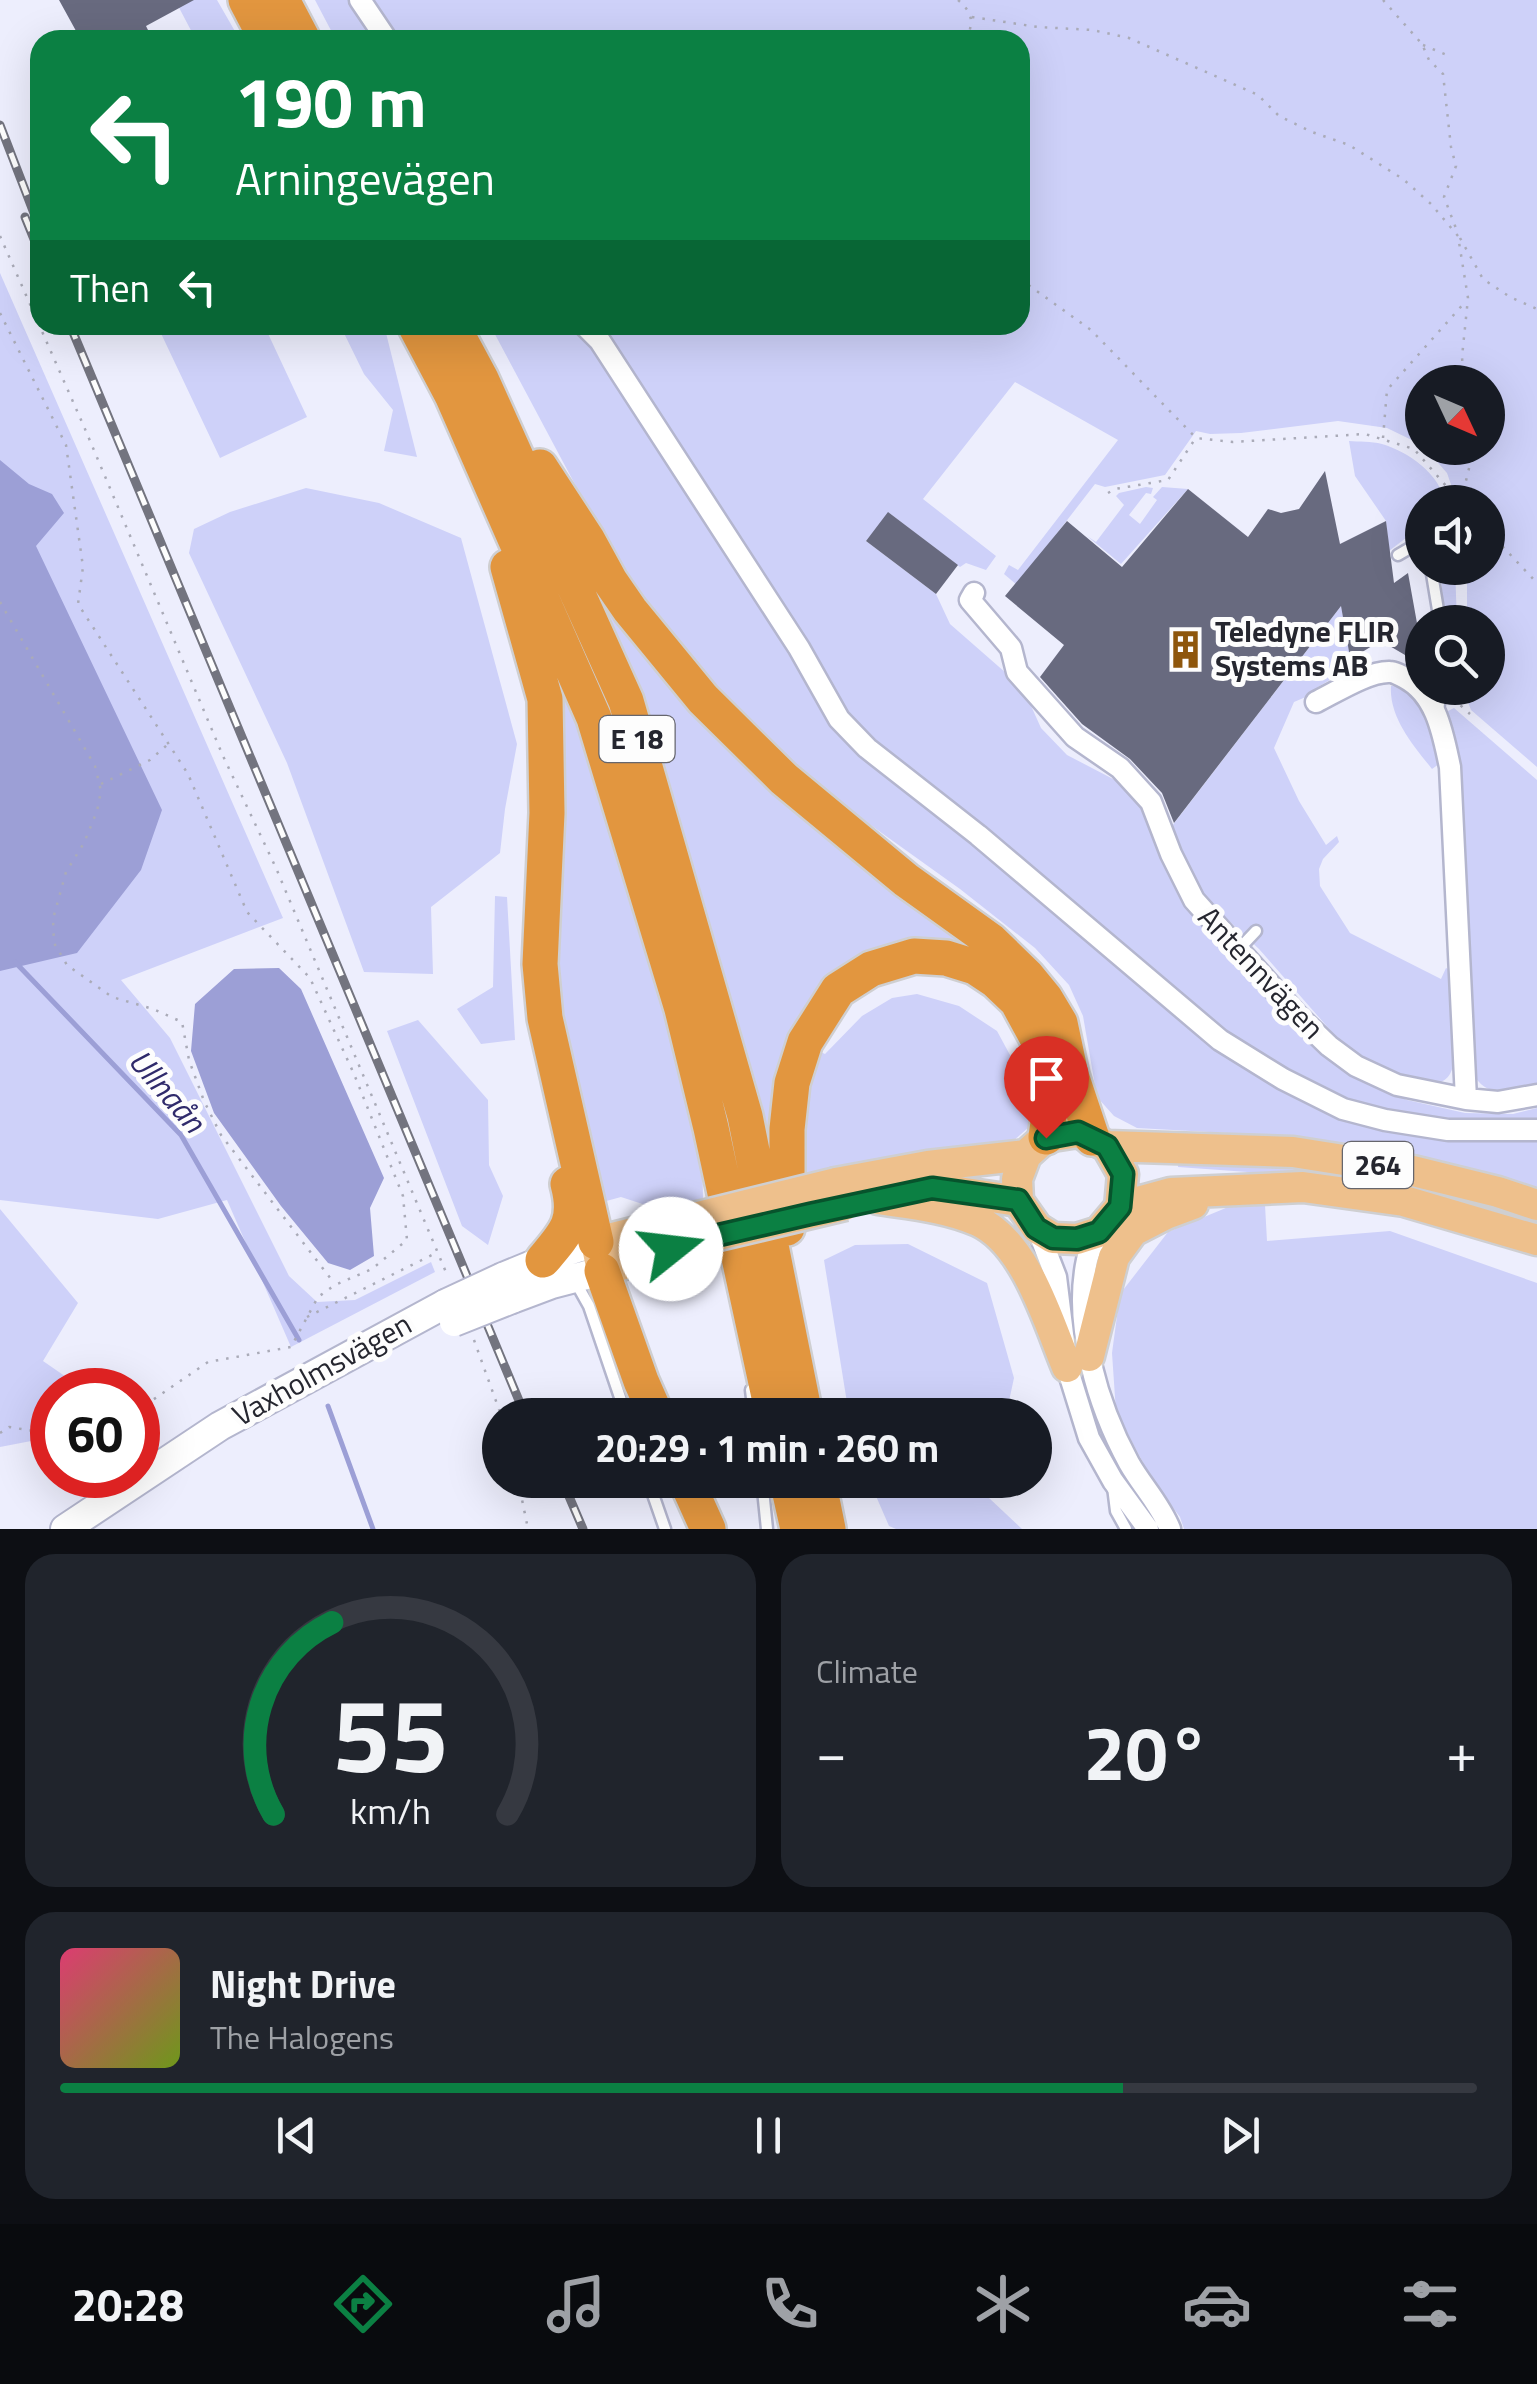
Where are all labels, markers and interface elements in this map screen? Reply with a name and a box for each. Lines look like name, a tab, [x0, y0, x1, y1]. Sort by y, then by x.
text: 190 m	[235, 48, 427, 154]
icon: left	[70, 70, 200, 200]
text: Arningevägen	[235, 144, 495, 212]
text: Then	[70, 259, 150, 317]
icon: left	[170, 260, 225, 315]
north arrow	[1405, 365, 1505, 465]
map controls	[1405, 365, 1505, 705]
button: sound	[1405, 485, 1505, 585]
button: search	[1405, 605, 1505, 705]
place label: Teledyne FLIR Systems AB	[1215, 608, 1395, 688]
building icon: Teledyne FLIR Systems AB	[1164, 628, 1206, 670]
road number: E 18	[600, 716, 674, 762]
street label: Antennvägen	[1188, 895, 1336, 1049]
pin	[1004, 1036, 1089, 1139]
water label: Ullnaån	[118, 1038, 218, 1143]
icon: arrive	[1019, 1051, 1074, 1106]
road number: 264	[1343, 1142, 1413, 1188]
position arrow	[619, 1197, 723, 1301]
street label: Vaxholmsvägen	[223, 1301, 420, 1437]
speed limit sign: 60	[30, 1368, 160, 1498]
text: 20:29 · 1 min · 260 m	[595, 1419, 939, 1477]
text: Climate	[816, 1647, 918, 1695]
text: 55	[332, 1654, 449, 1812]
text: 20°	[1083, 1695, 1210, 1809]
text: −	[816, 1710, 847, 1793]
text: +	[1446, 1710, 1477, 1793]
text: km/h	[350, 1783, 431, 1838]
text: Night Drive	[210, 1955, 396, 2013]
text: The Halogens	[210, 2013, 394, 2061]
icon: previous	[269, 2108, 324, 2163]
icon: pause	[741, 2108, 796, 2163]
icon: next	[1213, 2108, 1268, 2163]
icon: directions	[328, 2269, 398, 2339]
icon: music	[541, 2269, 611, 2339]
icon: phone	[755, 2269, 825, 2339]
icon: climate	[968, 2269, 1038, 2339]
icon: car	[1182, 2269, 1252, 2339]
icon: filters	[1395, 2269, 1465, 2339]
text: 20:28	[72, 2270, 184, 2338]

